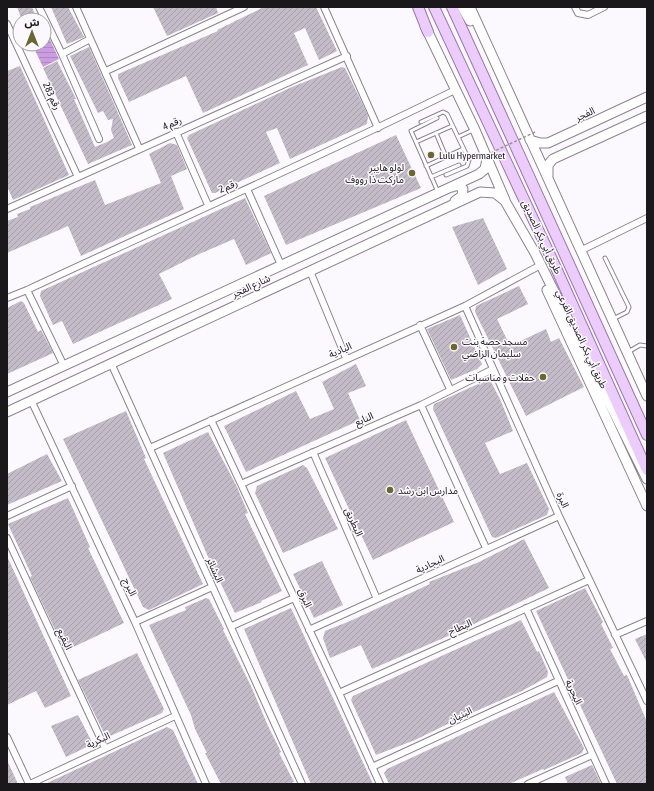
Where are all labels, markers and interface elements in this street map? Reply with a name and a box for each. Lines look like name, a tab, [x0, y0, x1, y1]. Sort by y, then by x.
north arrow	[12, 12, 52, 52]
text: ش	[24, 16, 40, 29]
street label: رقم 283	[39, 81, 63, 113]
street label: الفجر	[573, 105, 597, 125]
street label: رقم 4	[161, 114, 184, 134]
marker: Lulu Hypermarket	[426, 150, 436, 160]
place label: Lulu Hypermarket	[439, 150, 505, 161]
place label: لولو هايبر ماركت ذا رووف	[345, 162, 404, 186]
marker: لولو هايبر ماركت ذا رووف	[407, 168, 417, 178]
street label: رقم 2	[217, 177, 240, 197]
street label: طريق أبي بكر الصديق	[518, 198, 564, 277]
street label: شارع الفجر	[229, 272, 273, 302]
street label: طريق أبي بكر الصديق الفرعي	[552, 288, 610, 391]
place label: مسجد حصة بنت سليمان الزاضي	[462, 336, 527, 361]
street label: البادية	[327, 340, 353, 360]
marker: مسجد حصة بنت سليمان الزاضي	[449, 342, 459, 352]
place label: حفلات و مناسبات	[465, 372, 535, 384]
marker: حفلات و مناسبات	[538, 372, 548, 382]
street label: النابع	[353, 410, 376, 430]
marker: مدارس ابن رشد	[385, 485, 395, 495]
place label: مدارس ابن رشد	[398, 485, 458, 497]
street label: البرة	[554, 490, 571, 510]
street label: البطريق	[342, 506, 365, 538]
street label: البجادية	[414, 553, 446, 575]
street label: البشائر	[203, 555, 225, 585]
street label: البرج	[119, 576, 139, 599]
street label: البرق	[295, 587, 314, 610]
street label: البطاح	[446, 617, 474, 639]
street label: البقيع	[53, 627, 75, 652]
street label: البحرية	[563, 678, 585, 707]
street label: البنيان	[446, 705, 474, 725]
street label: البكرية	[84, 730, 112, 751]

